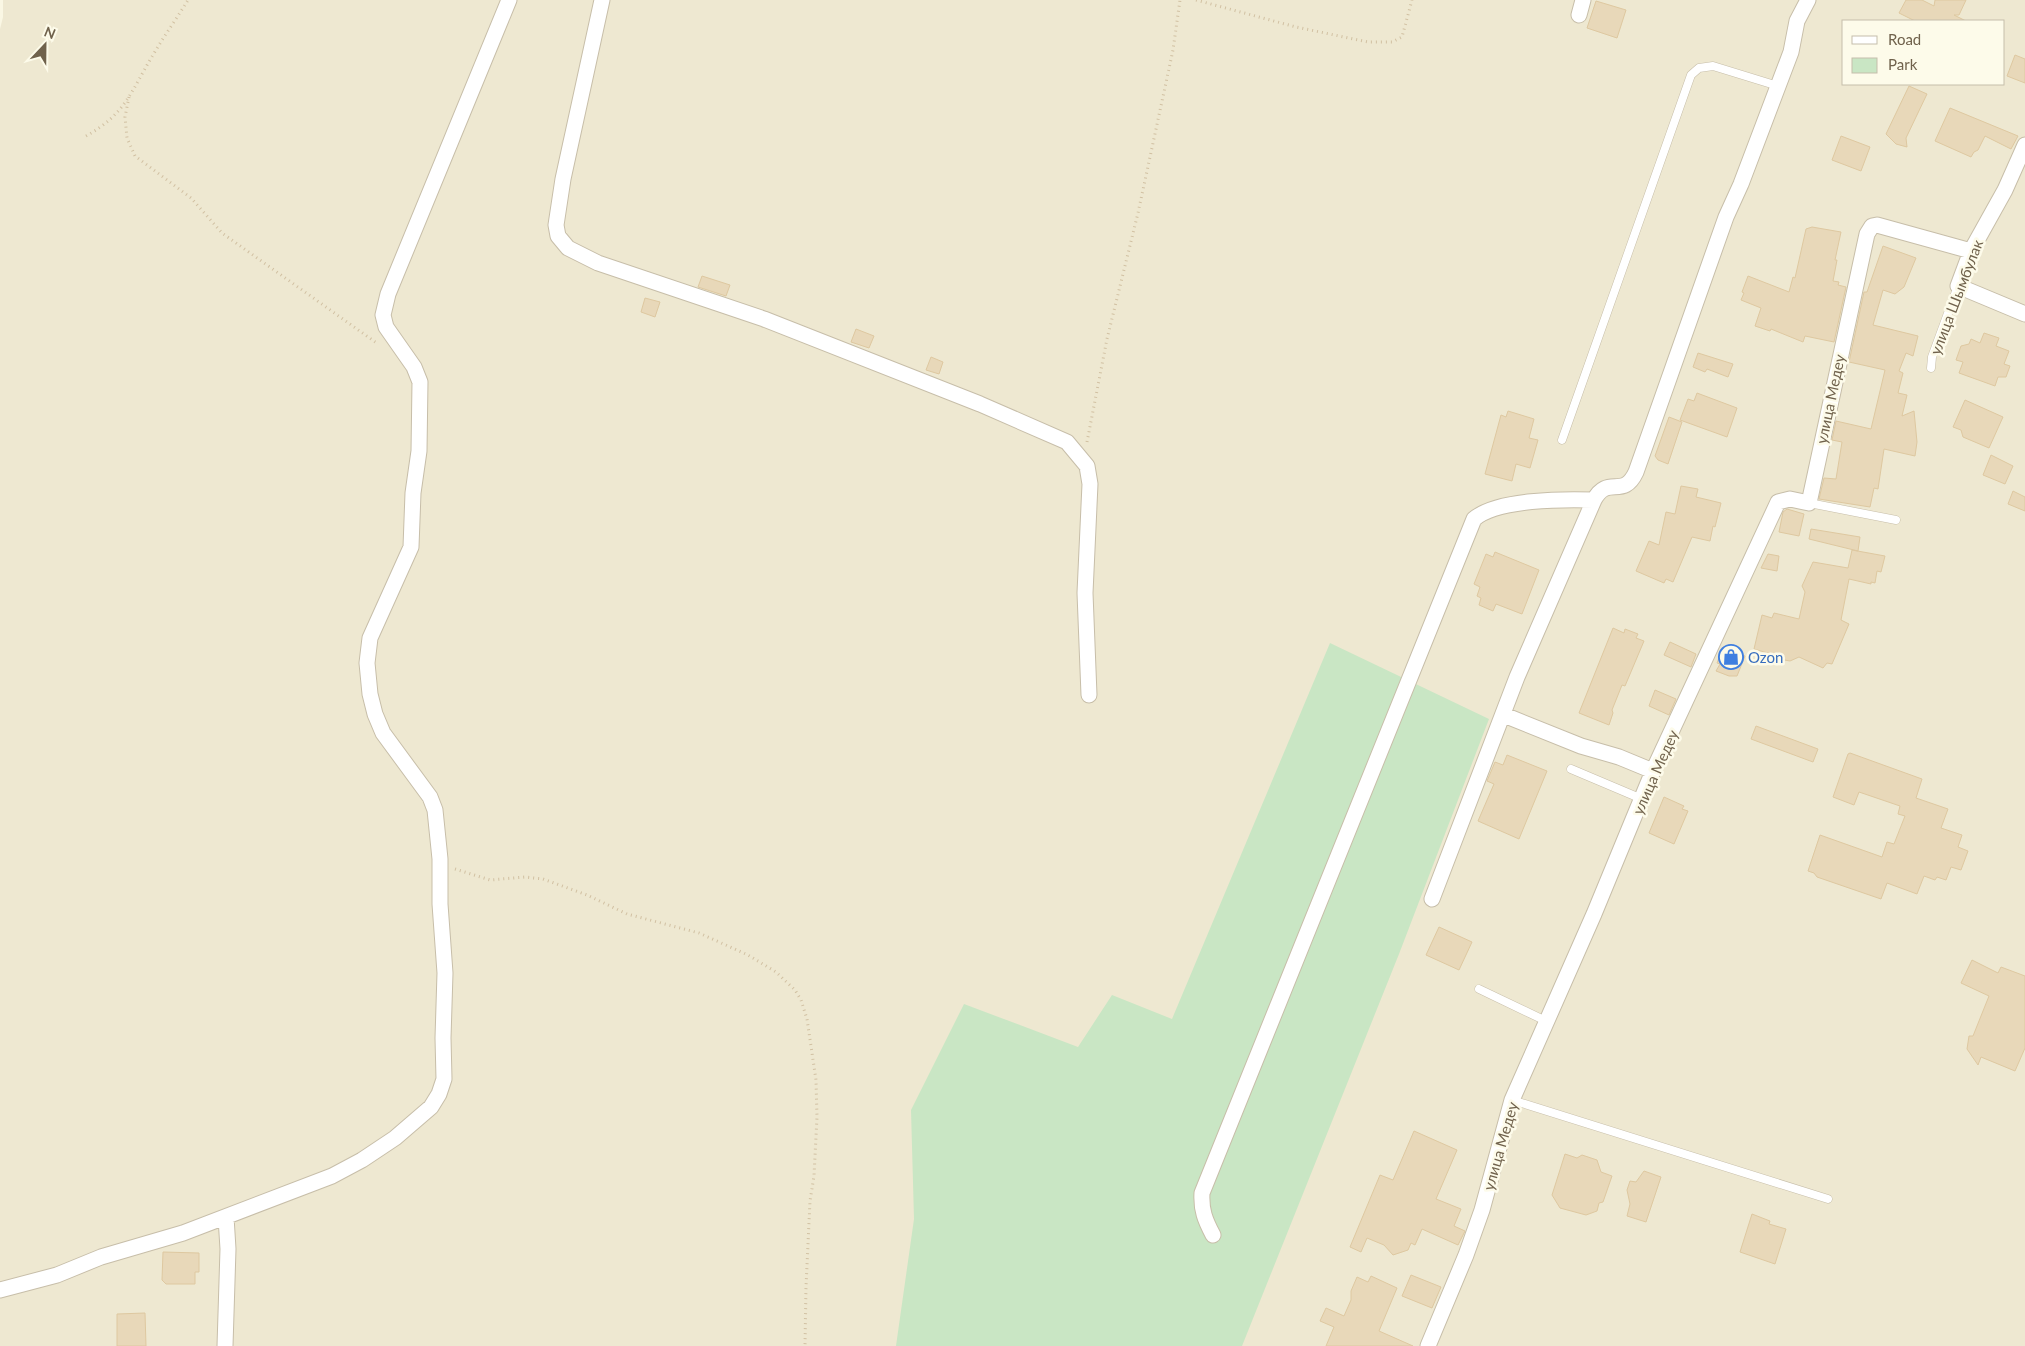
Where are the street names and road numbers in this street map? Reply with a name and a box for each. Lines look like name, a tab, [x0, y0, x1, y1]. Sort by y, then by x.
street label: улица Шымбулак	[1926, 237, 1986, 357]
street label: улица Медеу	[1812, 352, 1848, 445]
street label: улица Медеу	[1628, 727, 1682, 817]
street label: улица Медеу	[1479, 1100, 1521, 1192]

